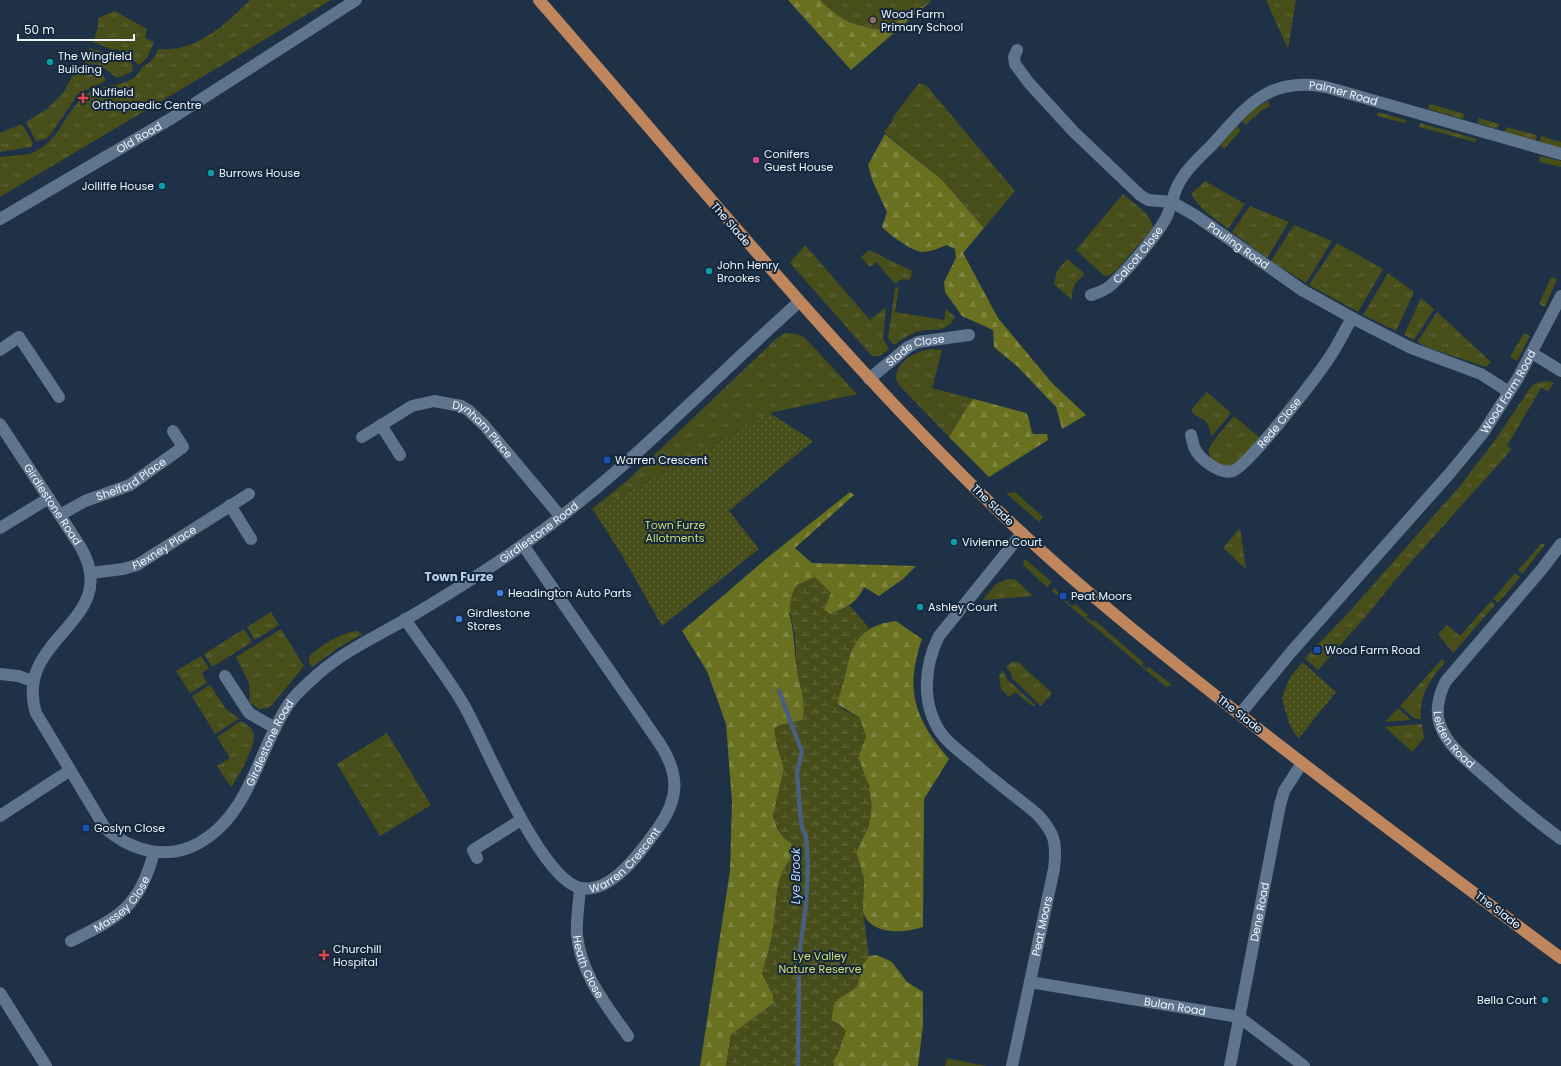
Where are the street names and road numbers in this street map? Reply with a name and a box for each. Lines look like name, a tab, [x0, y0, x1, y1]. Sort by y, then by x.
street label: Palmer Road	[1308, 77, 1380, 109]
street label: Old Road	[113, 118, 165, 157]
street label: The Slade	[707, 199, 755, 250]
street label: Pauling Road	[1204, 218, 1273, 273]
street label: Calcot Close	[1109, 223, 1167, 287]
street label: Slade Close	[882, 330, 946, 370]
street label: Wood Farm Road	[1477, 347, 1539, 437]
street label: Rede Close	[1253, 394, 1305, 452]
street label: Dynham Place	[451, 397, 517, 462]
street label: Shelford Place	[94, 454, 170, 504]
street label: Girdlestone Road	[20, 460, 85, 548]
street label: The Slade	[968, 481, 1018, 529]
street label: Girdlestone Road	[496, 498, 582, 567]
street label: Flexney Place	[130, 521, 200, 574]
street label: The Slade	[1214, 691, 1266, 737]
street label: Girdlestone Road	[242, 696, 297, 789]
street label: Leiden Road	[1430, 711, 1478, 772]
street label: Warren Crescent	[588, 824, 664, 897]
street label: Massey Close	[91, 873, 153, 936]
street label: Dene Road	[1246, 881, 1273, 943]
street label: The Slade	[1472, 887, 1524, 933]
street label: Peat Moors	[1028, 894, 1056, 958]
street label: Heath Close	[569, 934, 608, 1001]
street label: Bulan Road	[1143, 993, 1207, 1019]

